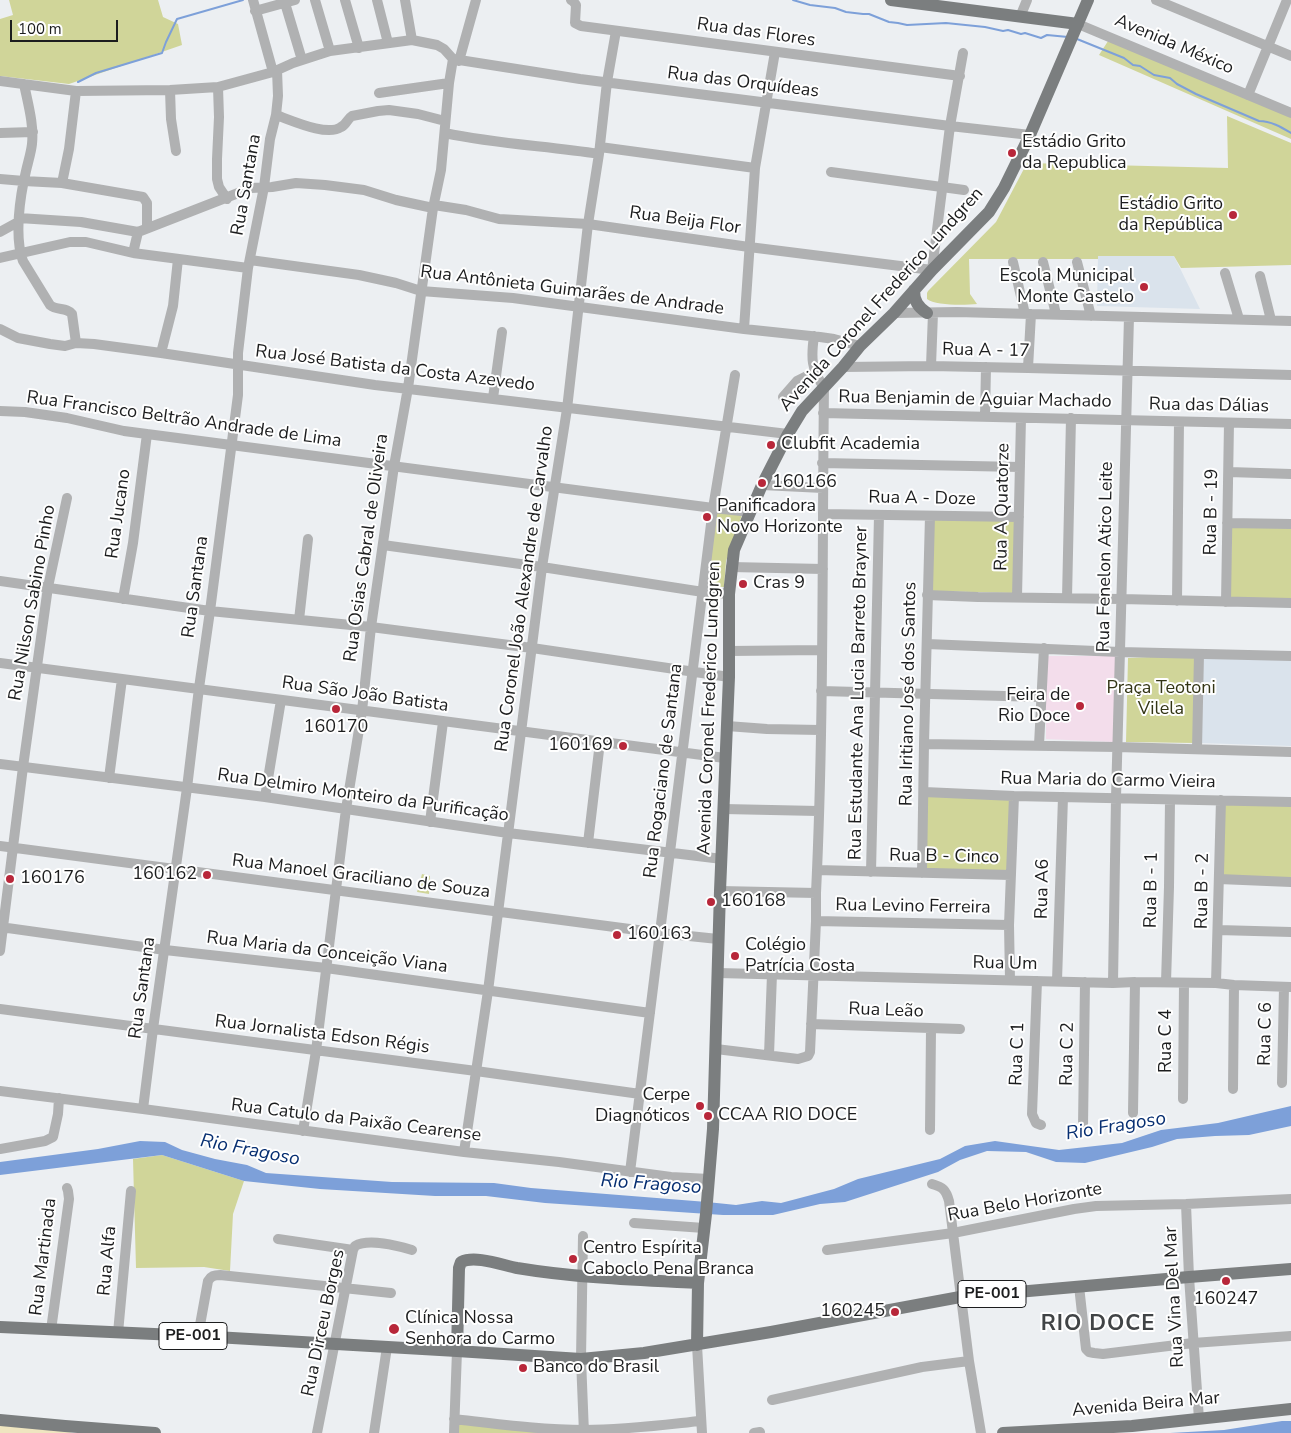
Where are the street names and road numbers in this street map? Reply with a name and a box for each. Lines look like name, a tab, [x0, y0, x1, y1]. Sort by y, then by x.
street label: Avenida México	[1111, 10, 1237, 80]
street label: Rua das Flores	[695, 14, 817, 52]
street label: Rua das Orquídeas	[666, 63, 820, 103]
street label: Rua Santana	[227, 133, 267, 237]
street label: Avenida Coronel Frederico Lundgren	[776, 183, 988, 417]
street label: Rua Beija Flor	[628, 202, 742, 240]
street label: Rua Antônieta Guimarães de Andrade	[419, 262, 725, 320]
street label: Rua A - 17	[942, 339, 1030, 363]
street label: Rua José Batista da Costa Azevedo	[254, 341, 536, 397]
street label: Rua Francisco Beltrão Andrade de Lima	[25, 387, 343, 453]
street label: Rua Benjamin de Aguiar Machado	[838, 387, 1112, 413]
street label: Rua das Dálias	[1149, 394, 1269, 418]
street label: Rua Coronel João Alexandre de Carvalho	[491, 425, 559, 753]
street label: Rua Osias Cabral de Oliveira	[340, 432, 394, 664]
street label: Rua A Quatorze	[991, 443, 1015, 571]
street label: Rua Fenelon Atico Leite	[1094, 461, 1118, 653]
street label: Rua Jucano	[102, 468, 136, 560]
street label: Rua B - 19	[1200, 468, 1224, 556]
street label: Rua A - Doze	[868, 487, 976, 511]
street label: Rua Nilson Sabino Pinho	[5, 503, 61, 703]
street label: Rua Estudante Ana Lucia Barreto Brayner	[845, 526, 873, 860]
street label: Rua Santana	[178, 535, 214, 639]
street label: Avenida Coronel Frederico Lundgren	[694, 561, 726, 855]
street label: Rua Iritiano José dos Santos	[896, 582, 922, 806]
street label: Rua Rogaciano de Santana	[640, 662, 688, 880]
street label: Rua São João Batista	[280, 673, 450, 717]
street label: Rua Delmiro Monteiro da Purificação	[216, 765, 510, 827]
street label: Rua Maria do Carmo Vieira	[1000, 768, 1216, 794]
street label: Rua B - Cinco	[889, 845, 999, 869]
street label: Rua Manoel Graciliano de Souza	[231, 850, 491, 904]
street label: Rua B - 1	[1141, 852, 1163, 928]
street label: Rua B - 2	[1192, 853, 1214, 929]
street label: Rua A6	[1032, 859, 1054, 919]
street label: Rua Levino Ferreira	[835, 895, 991, 919]
street label: Rua Maria da Conceição Viana	[205, 927, 449, 979]
street label: Rua Santana	[125, 936, 161, 1040]
street label: Rua Um	[972, 953, 1038, 975]
street label: Rua Leão	[848, 999, 924, 1023]
street label: Rua C 6	[1255, 1002, 1277, 1066]
street label: Rua C 4	[1156, 1009, 1178, 1073]
street label: Rua Jornalista Edson Régis	[213, 1011, 431, 1059]
street label: Rua C 1	[1006, 1022, 1030, 1086]
street label: Rua C 2	[1057, 1022, 1079, 1086]
street label: Rua Catulo da Paixão Cearense	[230, 1095, 482, 1147]
street label: Rua Belo Horizonte	[946, 1179, 1104, 1227]
street label: Rua Martinada	[26, 1197, 62, 1317]
street label: Rua Alfa	[94, 1225, 122, 1297]
street label: Rua Vina Del Mar	[1161, 1226, 1189, 1368]
street label: Rua Dirceu Borges	[298, 1247, 350, 1399]
road number: PE-001	[958, 1280, 1026, 1308]
road number: PE-001	[159, 1322, 227, 1350]
street label: Avenida Beira Mar	[1071, 1388, 1221, 1422]

